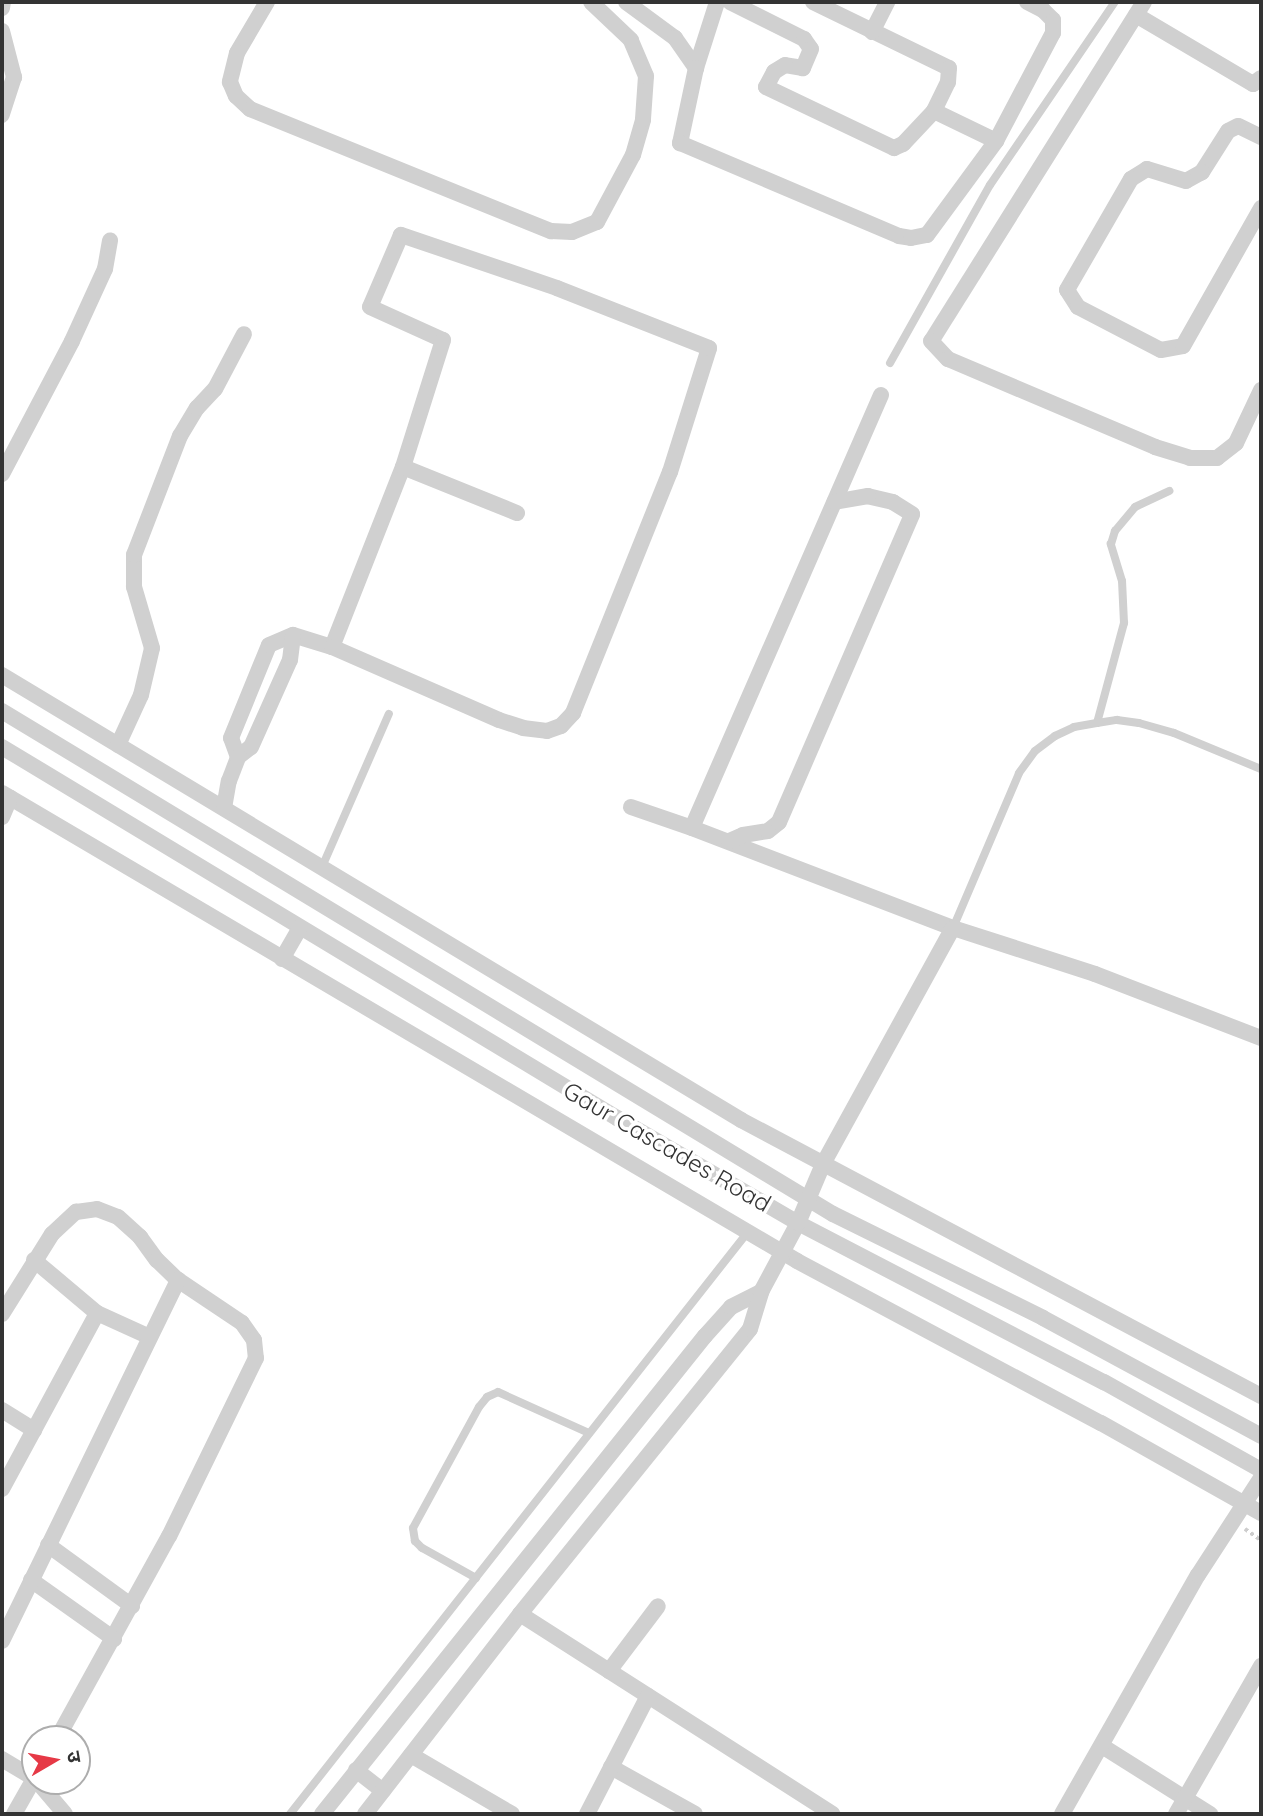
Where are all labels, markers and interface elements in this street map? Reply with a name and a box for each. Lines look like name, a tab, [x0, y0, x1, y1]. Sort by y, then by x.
street label: Gaur Cascades Road	[558, 1076, 776, 1218]
north arrow	[21, 1725, 91, 1795]
text: उ	[62, 1749, 87, 1764]

